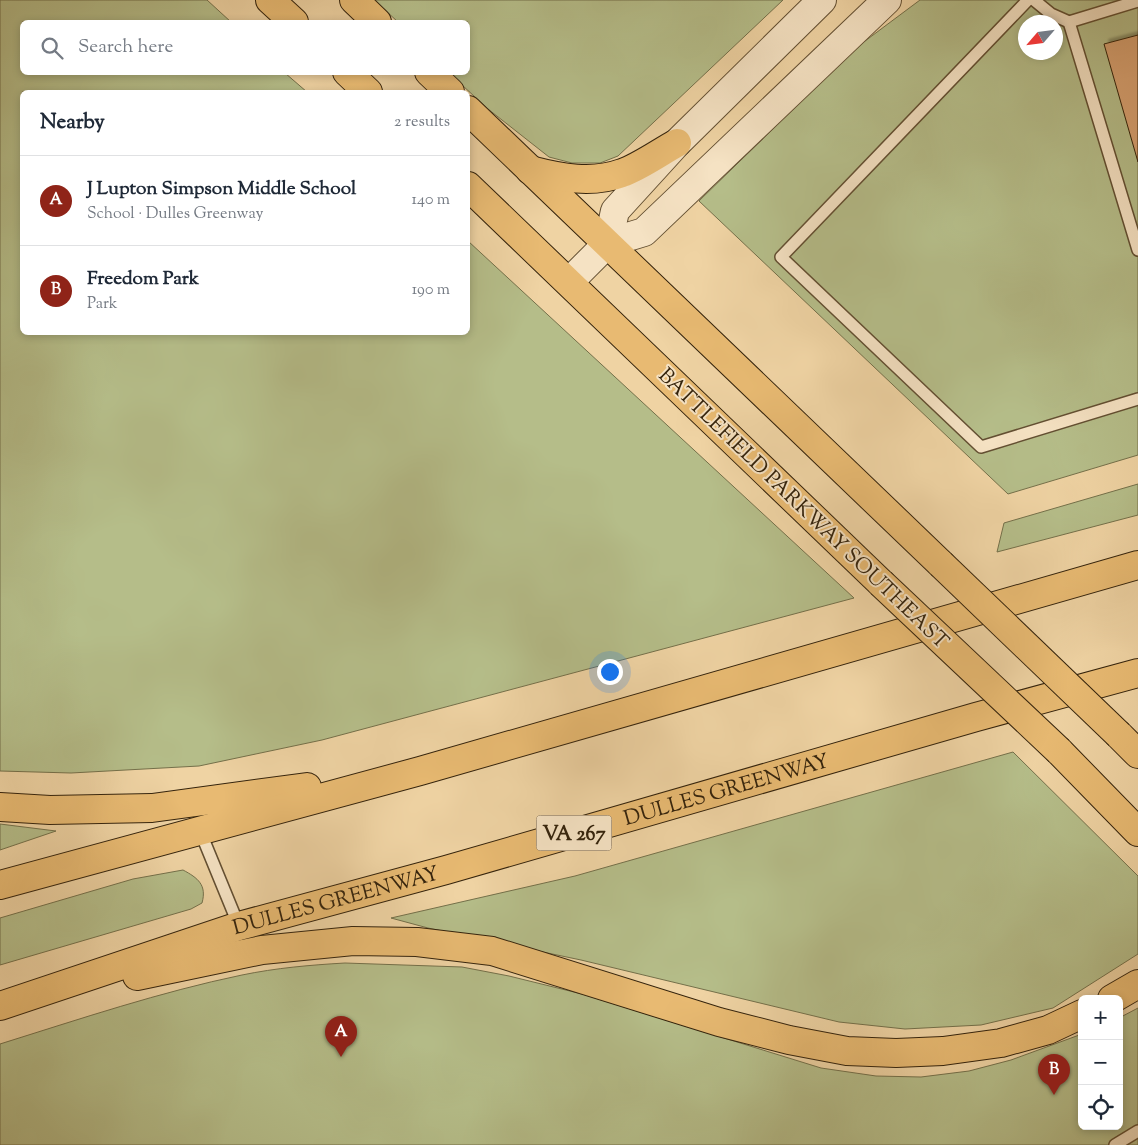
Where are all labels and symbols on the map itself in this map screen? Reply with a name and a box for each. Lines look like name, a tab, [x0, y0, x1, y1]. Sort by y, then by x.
north arrow	[1018, 15, 1063, 60]
street label: BATTLEFIELD PARKWAY SOUTHEAST	[651, 362, 955, 657]
your location	[597, 659, 623, 685]
street label: DULLES GREENWAY	[620, 747, 833, 835]
road number: VA 267	[536, 816, 612, 850]
street label: DULLES GREENWAY	[230, 860, 443, 944]
pin: A	[325, 1016, 357, 1057]
pin: B	[1038, 1054, 1070, 1095]

